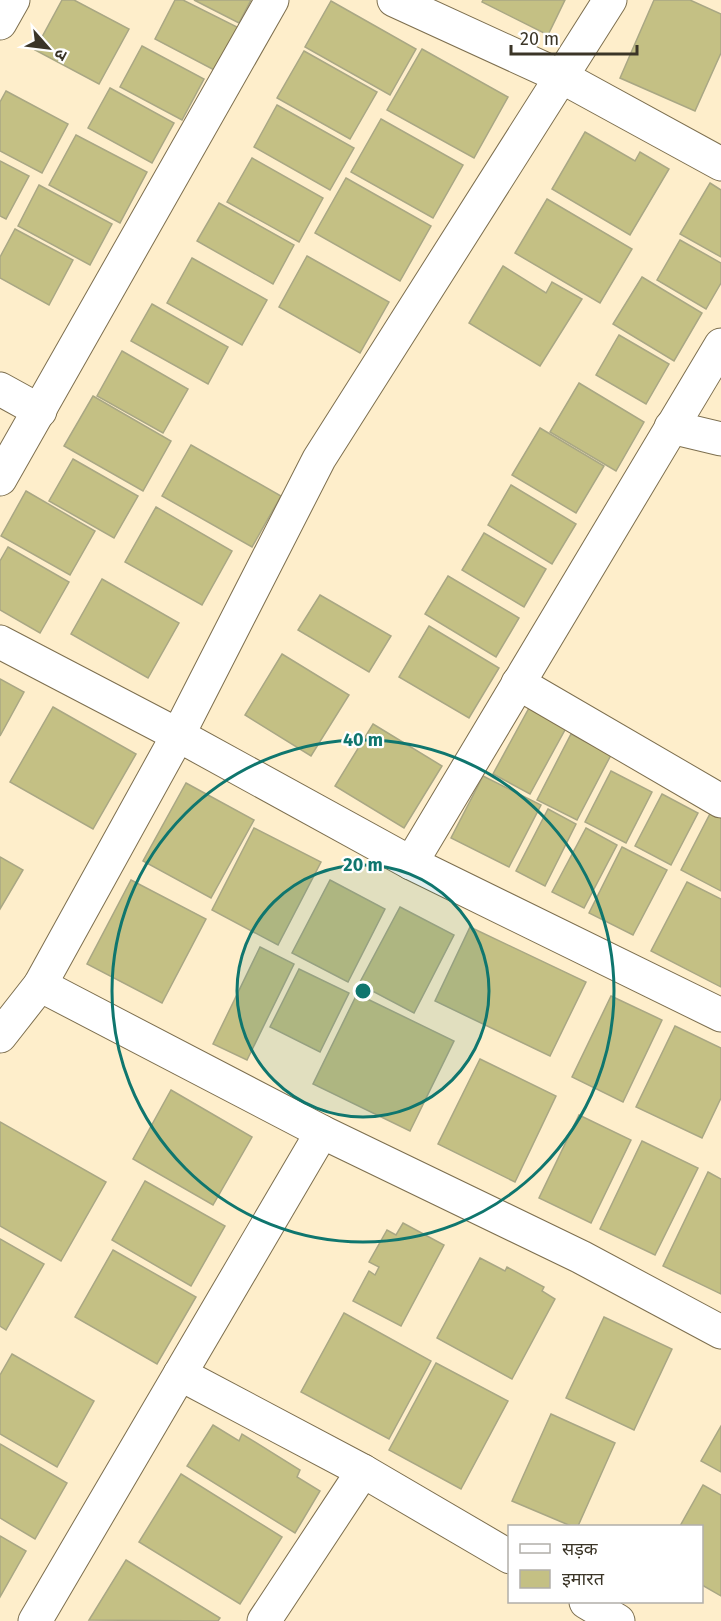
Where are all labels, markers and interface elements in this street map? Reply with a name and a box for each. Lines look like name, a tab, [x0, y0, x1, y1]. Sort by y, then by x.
north arrow	[18, 18, 78, 78]
scale bar	[511, 18, 637, 56]
text: 20 m	[520, 28, 559, 50]
text: उ	[50, 46, 71, 64]
text: 40 m	[343, 729, 383, 751]
text: 20 m	[343, 854, 383, 876]
centre of rings	[353, 981, 373, 1001]
legend	[508, 1525, 703, 1603]
text: सड़क	[562, 1538, 599, 1560]
text: इमारत	[562, 1568, 605, 1590]

